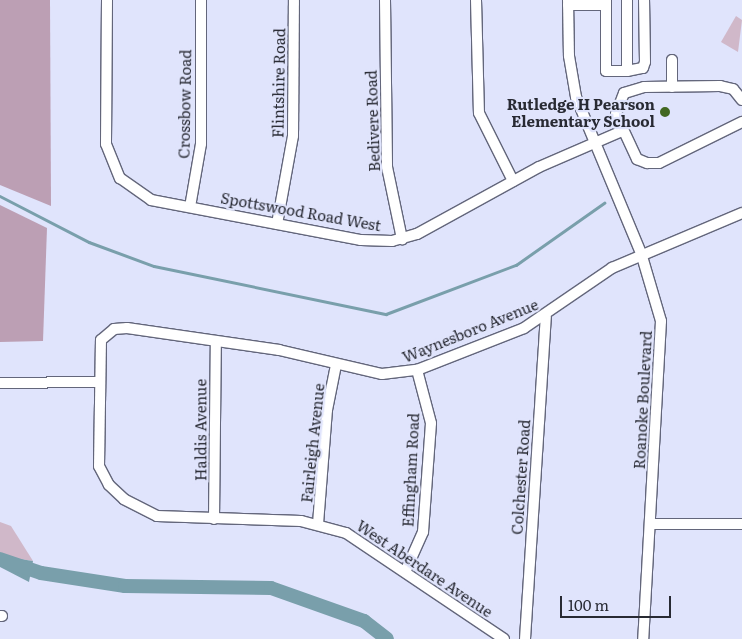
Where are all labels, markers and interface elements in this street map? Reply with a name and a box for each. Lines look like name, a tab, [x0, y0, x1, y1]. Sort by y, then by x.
street label: Flintshire Road	[268, 28, 288, 138]
street label: Crossbow Road	[174, 49, 194, 159]
street label: Bedivere Road	[361, 70, 383, 172]
place label: Rutledge H Pearson Elementary School	[507, 94, 655, 129]
marker: Rutledge H Pearson Elementary School	[659, 106, 671, 118]
street label: Spottswood Road West	[219, 188, 383, 234]
street label: Waynesboro Avenue	[399, 294, 541, 366]
street label: Roanoke Boulevard	[629, 330, 655, 470]
street label: Haldis Avenue	[191, 379, 209, 481]
street label: Fairleigh Avenue	[297, 382, 327, 504]
street label: Effingham Road	[398, 412, 422, 528]
street label: Colchester Road	[507, 419, 533, 535]
street label: West Aberdare Avenue	[354, 516, 496, 620]
scale bar	[562, 586, 673, 618]
text: 100 m	[568, 593, 609, 616]

